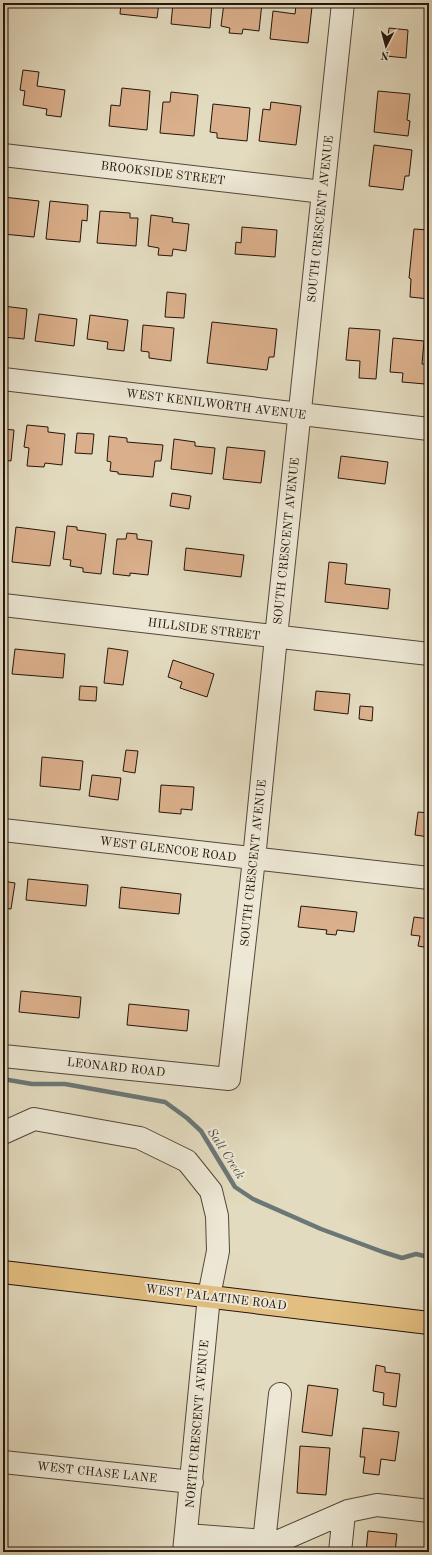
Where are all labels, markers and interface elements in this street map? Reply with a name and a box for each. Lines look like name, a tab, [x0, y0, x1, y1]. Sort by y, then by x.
north arrow	[366, 26, 406, 66]
text: N	[380, 48, 390, 60]
street label: SOUTH CRESCENT AVENUE	[306, 135, 336, 303]
street label: BROOKSIDE STREET	[100, 160, 226, 188]
street label: WEST KENILWORTH AVENUE	[125, 388, 307, 422]
street label: SOUTH CRESCENT AVENUE	[272, 457, 302, 625]
street label: HILLSIDE STREET	[147, 617, 261, 643]
street label: SOUTH CRESCENT AVENUE	[239, 779, 269, 947]
street label: WEST GLENCOE ROAD	[99, 836, 237, 864]
street label: LEONARD ROAD	[66, 1057, 166, 1079]
water label: Salt Creek	[205, 1126, 247, 1182]
street label: WEST PALATINE ROAD	[145, 1283, 287, 1313]
street label: NORTH CRESCENT AVENUE	[185, 1339, 211, 1509]
street label: WEST CHASE LANE	[36, 1461, 158, 1485]

